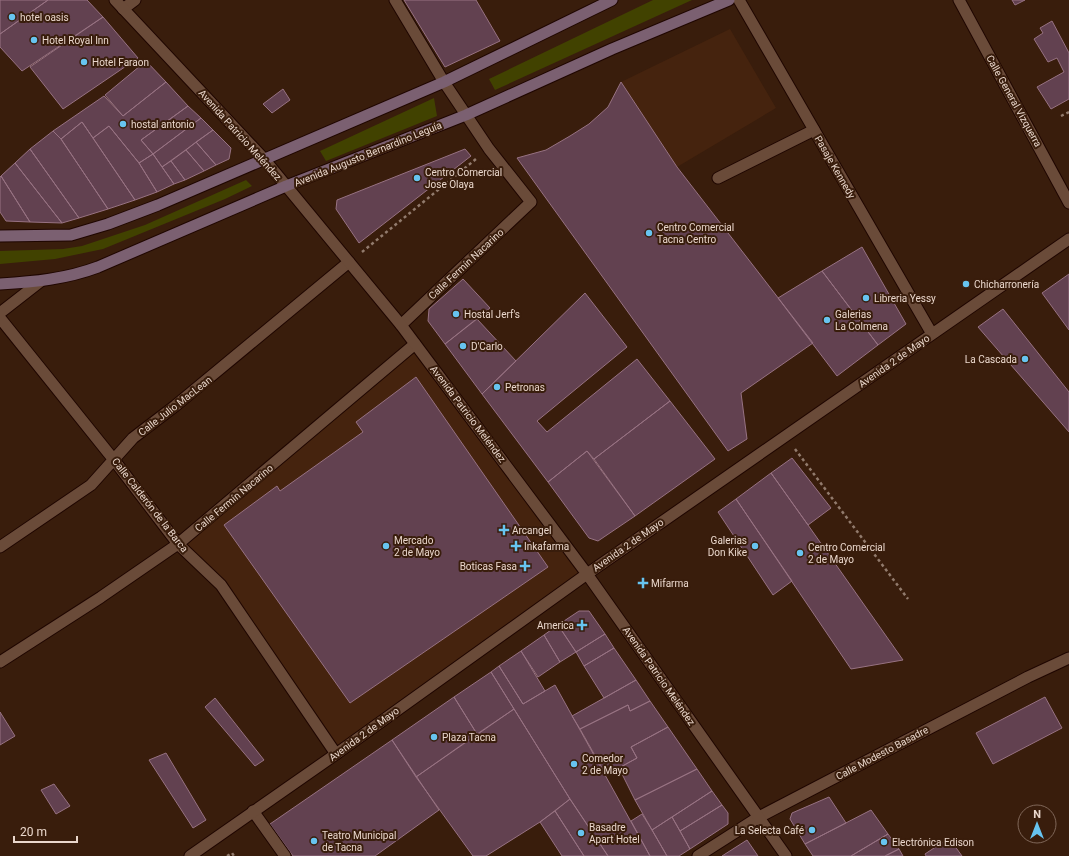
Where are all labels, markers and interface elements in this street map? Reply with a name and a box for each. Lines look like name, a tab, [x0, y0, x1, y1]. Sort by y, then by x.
marker: hotel oasis	[7, 12, 17, 22]
place label: hotel oasis	[20, 12, 69, 23]
marker: Hotel Royal Inn	[29, 35, 39, 45]
place label: Hotel Royal Inn	[42, 35, 109, 46]
street label: Calle General Vizquerra	[984, 53, 1044, 149]
marker: Hotel Faraon	[79, 57, 89, 67]
place label: Hotel Faraon	[92, 57, 149, 68]
street label: Avenida Patricio Meléndez	[197, 88, 283, 182]
marker: hostal antonio	[118, 119, 128, 129]
place label: hostal antonio	[131, 119, 195, 130]
street label: Avenida Augusto Bernardino Leguía	[293, 119, 443, 189]
street label: Pasaje Kennedy	[813, 134, 858, 201]
place label: Centro Comercial Jose Olaya	[425, 167, 502, 190]
marker: Centro Comercial Jose Olaya	[412, 173, 422, 183]
place label: Centro Comercial Tacna Centro	[657, 222, 734, 245]
street label: Calle Fermín Nacarino	[426, 226, 506, 302]
marker: Centro Comercial Tacna Centro	[644, 228, 654, 238]
marker: Chicharronería	[961, 279, 971, 289]
place label: Chicharronería	[974, 279, 1039, 290]
marker: Libreria Yessy	[861, 293, 871, 303]
place label: Libreria Yessy	[874, 293, 936, 304]
marker: Hostal Jerf's	[451, 309, 461, 319]
place label: Hostal Jerf's	[464, 309, 520, 320]
place label: Galerias La Colmena	[835, 309, 888, 332]
marker: Galerias La Colmena	[822, 315, 832, 325]
street label: Avenida 2 de Mayo	[856, 332, 932, 390]
marker: D'Carlo	[458, 341, 468, 351]
place label: D'Carlo	[471, 341, 503, 352]
place label: La Cascada	[965, 354, 1017, 365]
marker: La Cascada	[1020, 354, 1030, 364]
street label: Avenida Patricio Meléndez	[428, 364, 508, 464]
street label: Calle Julio MacLean	[136, 374, 214, 438]
marker: Petronas	[492, 382, 502, 392]
place label: Petronas	[505, 382, 545, 393]
street label: Calle Calderón de la Barca	[110, 456, 190, 554]
street label: Calle Fermín Nacarino	[193, 462, 275, 534]
street label: Avenida 2 de Mayo	[590, 516, 666, 574]
marker: Arcangel	[499, 525, 509, 535]
place label: Arcangel	[512, 525, 551, 536]
place label: Mercado 2 de Mayo	[394, 535, 440, 558]
place label: Galerias Don Kike	[708, 535, 747, 558]
marker: Mercado 2 de Mayo	[381, 541, 391, 551]
marker: Inkafarma	[511, 541, 521, 551]
place label: Inkafarma	[524, 541, 569, 552]
marker: Galerias Don Kike	[750, 541, 760, 551]
place label: Centro Comercial 2 de Mayo	[808, 542, 885, 565]
marker: Centro Comercial 2 de Mayo	[795, 548, 805, 558]
place label: Boticas Fasa	[460, 561, 517, 572]
marker: Boticas Fasa	[520, 561, 530, 571]
marker: Mifarma	[638, 578, 648, 588]
place label: Mifarma	[651, 578, 689, 589]
place label: America	[537, 620, 574, 631]
marker: America	[577, 620, 587, 630]
street label: Avenida Patricio Meléndez	[621, 625, 697, 727]
street label: Avenida 2 de Mayo	[327, 705, 401, 763]
street label: Calle Modesto Basadre	[834, 724, 930, 782]
marker: Plaza Tacna	[429, 732, 439, 742]
place label: Plaza Tacna	[442, 732, 496, 743]
place label: Comedor 2 de Mayo	[582, 753, 628, 776]
marker: Comedor 2 de Mayo	[569, 759, 579, 769]
north arrow	[1017, 804, 1057, 844]
text: N	[1033, 808, 1041, 821]
scale bar	[14, 818, 77, 844]
place label: Basadre Apart Hotel	[589, 822, 640, 845]
text: 20 m	[20, 825, 47, 839]
place label: La Selecta Café	[735, 825, 804, 836]
marker: La Selecta Café	[807, 825, 817, 835]
marker: Basadre Apart Hotel	[576, 828, 586, 838]
place label: Teatro Municipal de Tacna	[322, 830, 396, 853]
marker: Teatro Municipal de Tacna	[309, 836, 319, 846]
marker: Electrónica Edison	[879, 837, 889, 847]
place label: Electrónica Edison	[892, 837, 974, 848]

